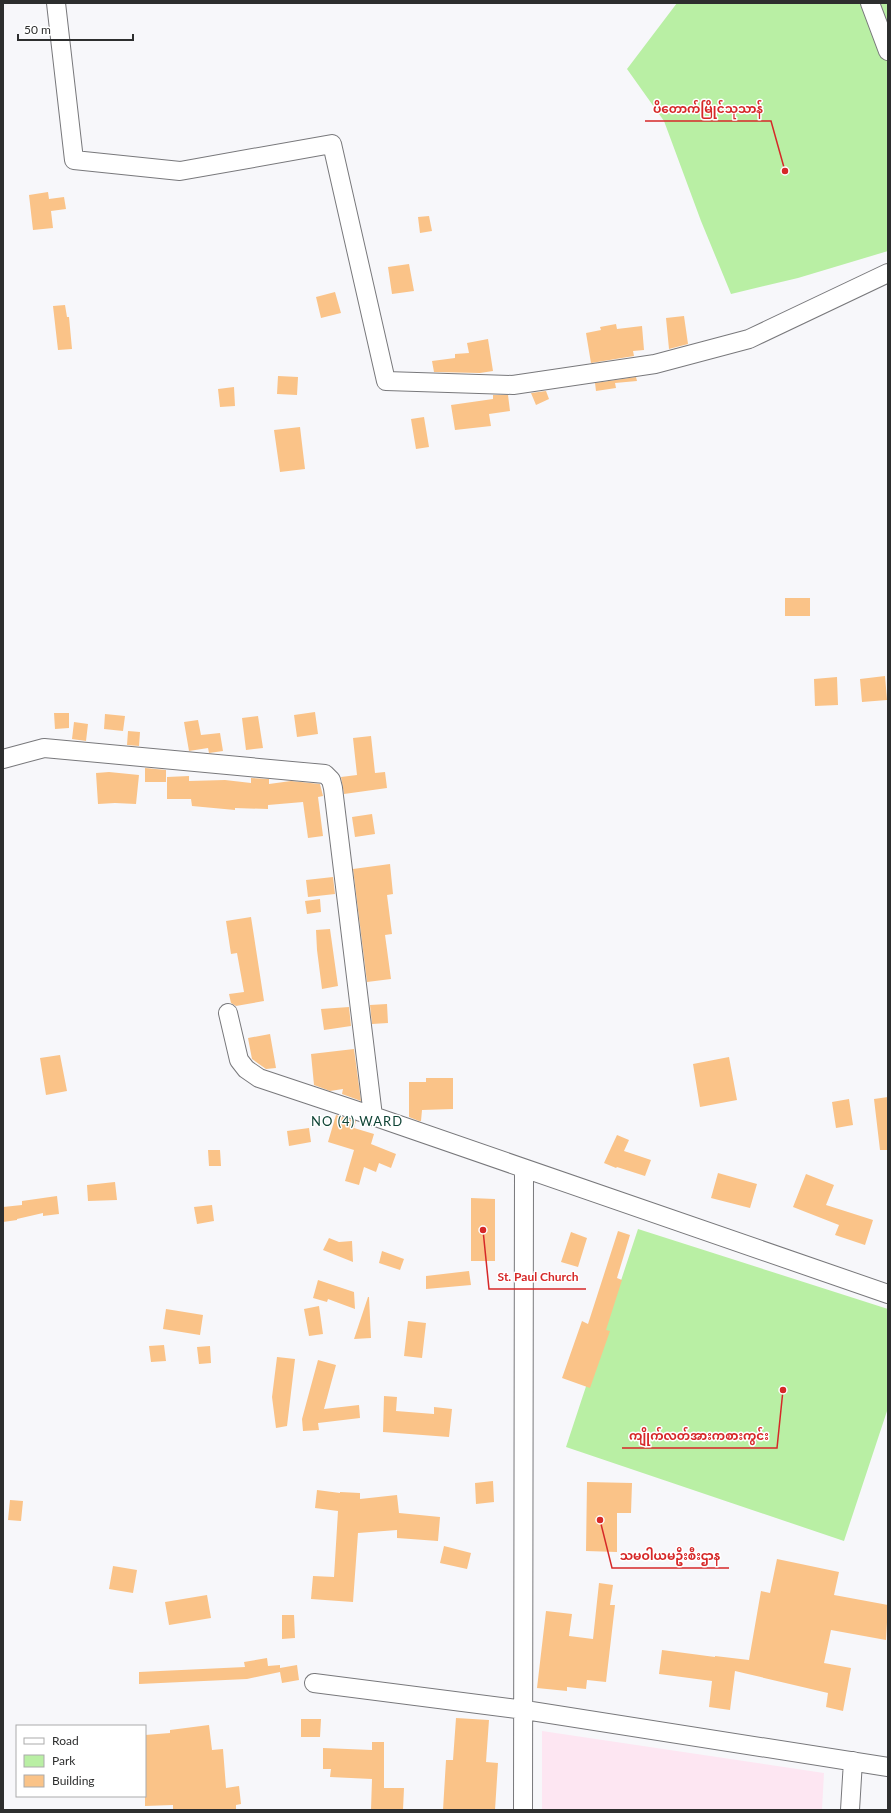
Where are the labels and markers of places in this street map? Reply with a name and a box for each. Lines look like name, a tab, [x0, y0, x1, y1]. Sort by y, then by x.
callout: ပိတောက်မြိုင်သုသာန်	[645, 97, 771, 121]
callout: St. Paul Church	[489, 1265, 586, 1289]
callout: ကျိုက်လတ်အားကစားကွင်း	[622, 1424, 777, 1448]
callout: သမဝါယမဦးစီးဌာန	[612, 1544, 729, 1568]

